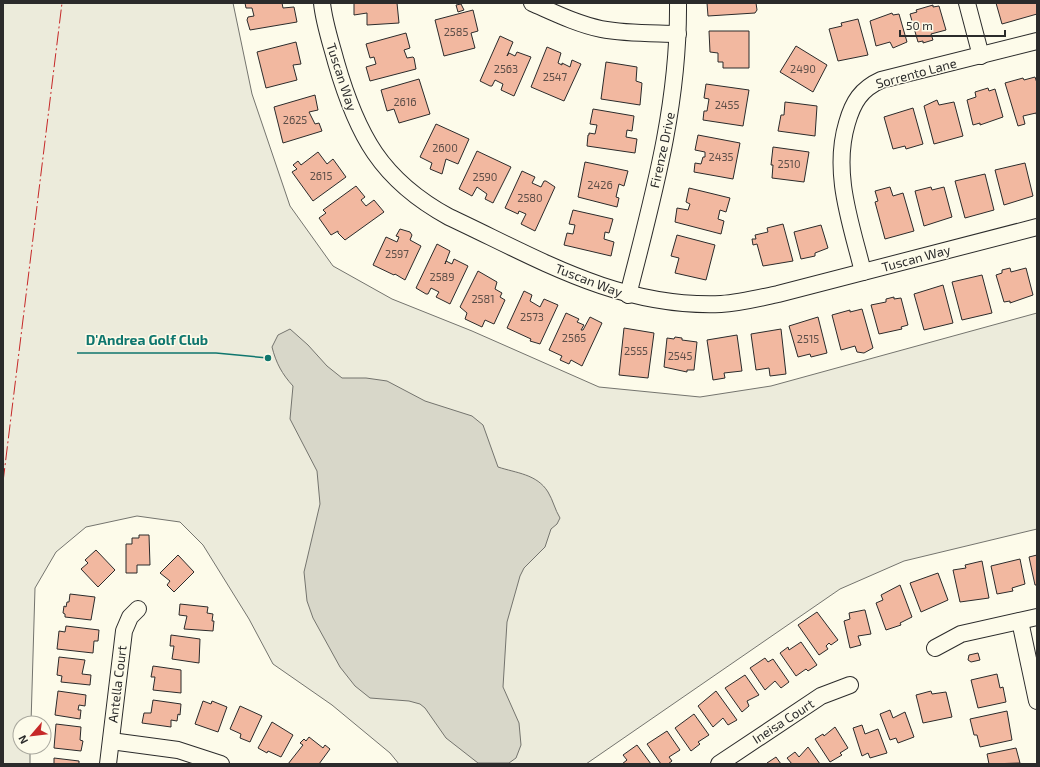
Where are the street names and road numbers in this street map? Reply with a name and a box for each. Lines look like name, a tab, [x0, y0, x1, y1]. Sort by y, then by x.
street label: Tuscan Way	[324, 41, 361, 113]
street label: Sorrento Lane	[874, 55, 958, 91]
street label: Firenze Drive	[646, 111, 678, 189]
street label: Tuscan Way	[880, 241, 952, 275]
street label: Tuscan Way	[553, 260, 625, 300]
street label: Antella Court	[104, 644, 130, 724]
street label: Ineisa Court	[749, 695, 817, 747]

